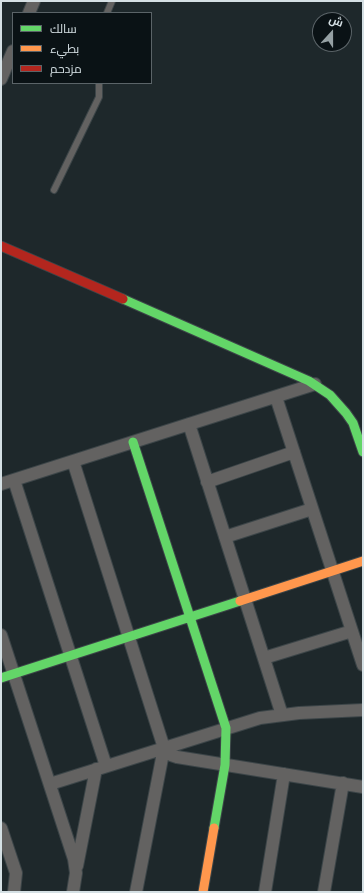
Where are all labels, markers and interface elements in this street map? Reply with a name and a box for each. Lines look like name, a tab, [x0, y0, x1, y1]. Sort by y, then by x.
legend	[12, 12, 152, 84]
north arrow	[312, 12, 352, 52]
text: ش	[327, 12, 345, 31]
text: سالك	[50, 21, 77, 37]
text: بطيء	[50, 41, 79, 57]
text: مزدحم	[50, 61, 82, 77]

